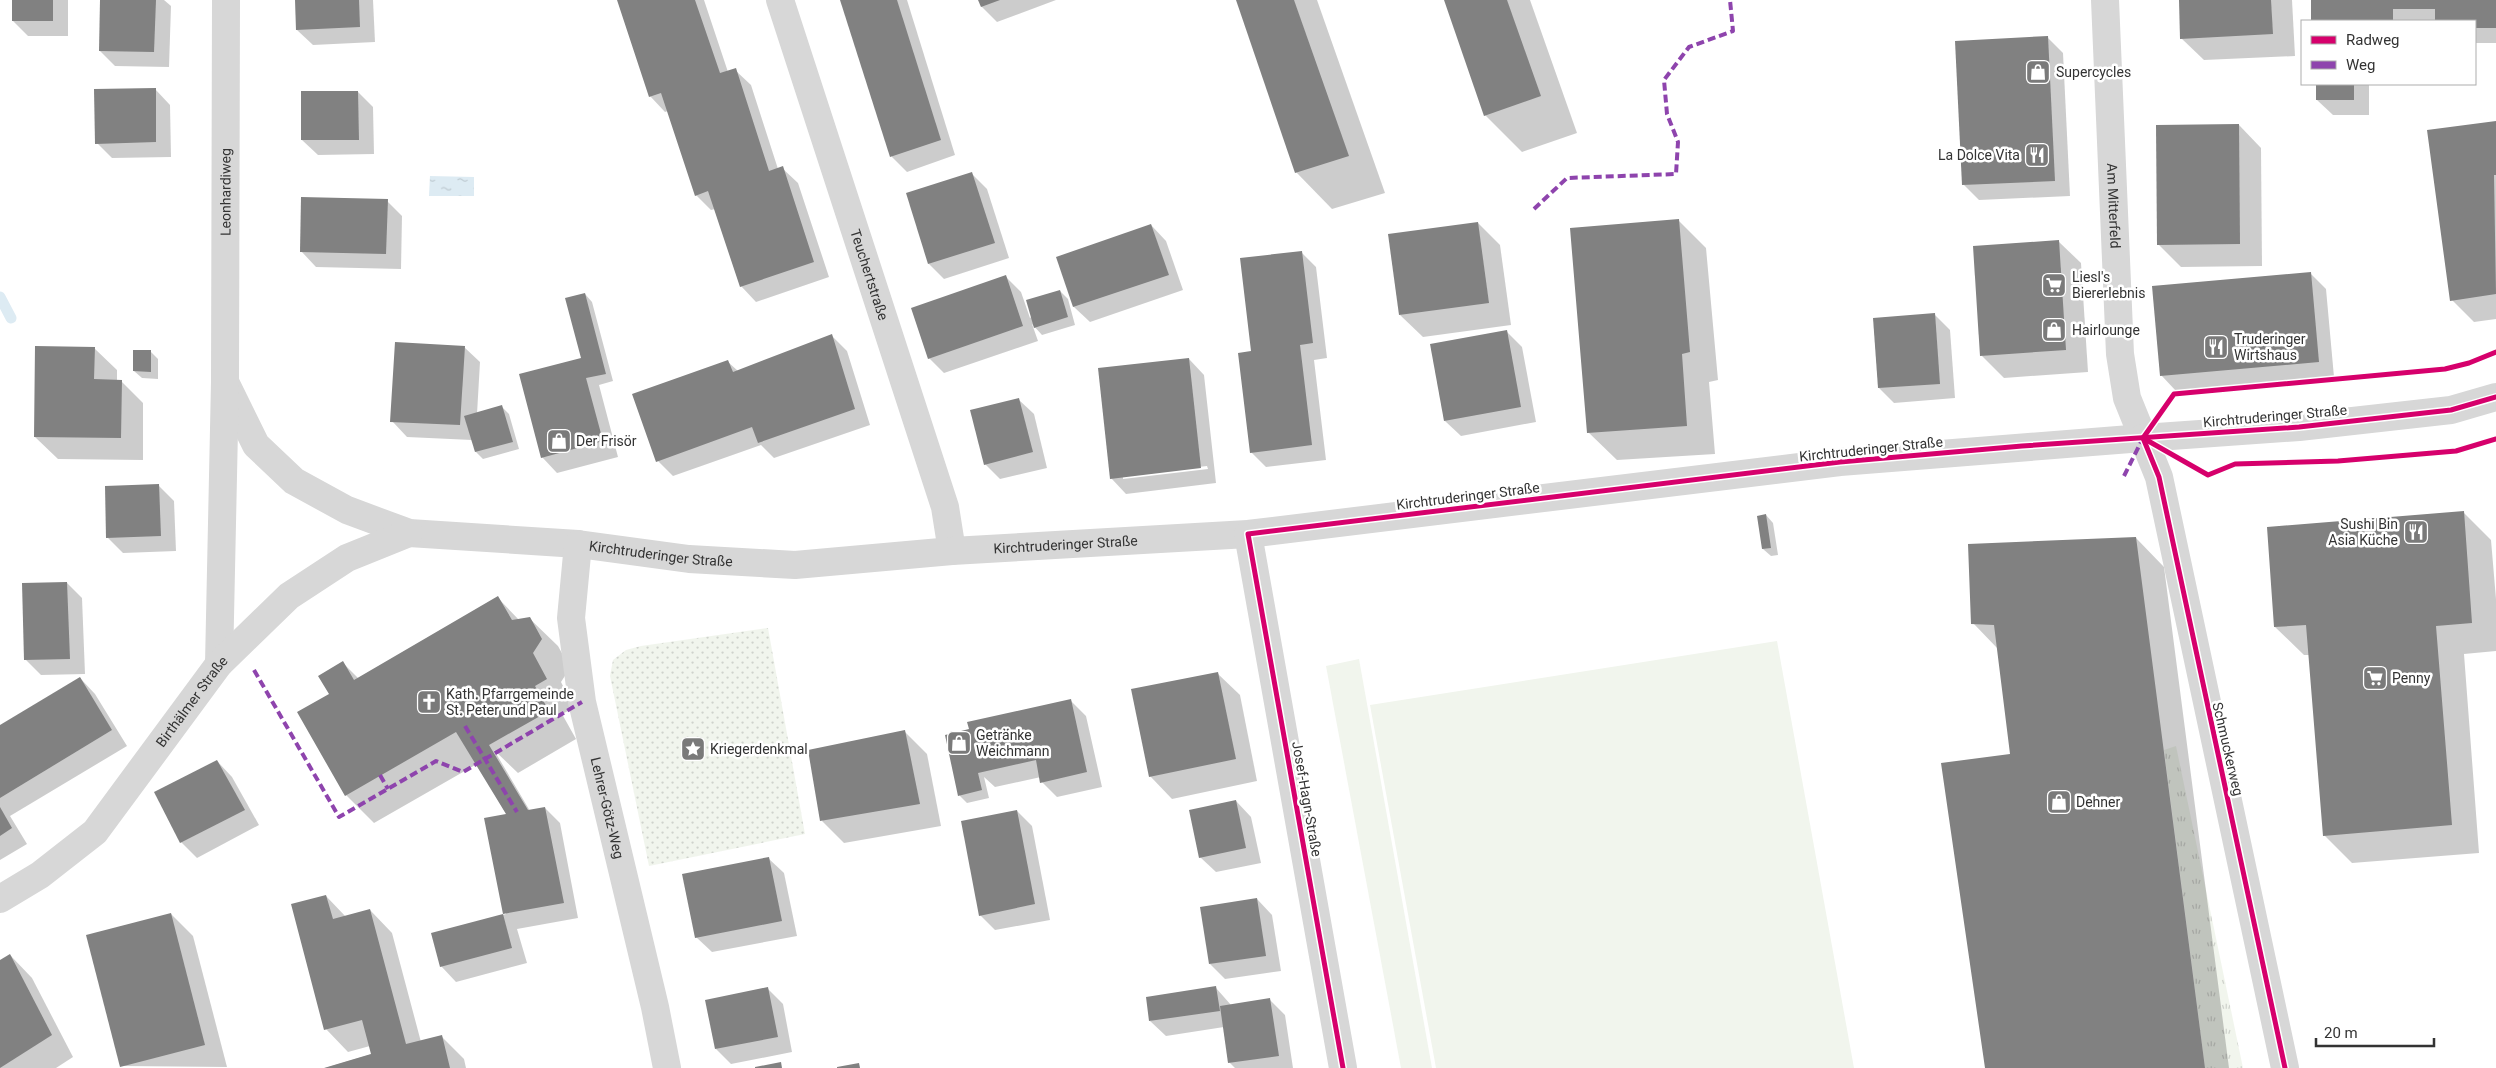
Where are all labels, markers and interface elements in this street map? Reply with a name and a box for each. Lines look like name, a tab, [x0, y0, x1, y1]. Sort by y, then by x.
legend	[2301, 20, 2476, 85]
text: Radweg	[2346, 31, 2400, 49]
text: Weg	[2346, 56, 2375, 74]
shop icon: Supercycles	[2025, 59, 2051, 85]
place label: Supercycles	[2056, 64, 2131, 80]
restaurant icon: La Dolce Vita	[2024, 142, 2050, 168]
place label: La Dolce Vita	[1938, 147, 2020, 163]
street label: Leonhardiweg	[217, 148, 234, 236]
street label: Am Mitterfeld	[2104, 163, 2124, 249]
street label: Teuchertstraße	[847, 227, 892, 322]
place label: Liesl's Biererlebnis	[2072, 269, 2145, 301]
supermarket icon: Liesl's Biererlebnis	[2041, 272, 2067, 298]
shop icon: Hairlounge	[2041, 317, 2067, 343]
place label: Hairlounge	[2072, 322, 2140, 338]
place label: Truderinger Wirtshaus	[2234, 331, 2306, 363]
restaurant icon: Truderinger Wirtshaus	[2203, 334, 2229, 360]
street label: Kirchtruderinger Straße	[2202, 402, 2348, 430]
shop icon: Der Frisör	[546, 428, 572, 454]
place label: Der Frisör	[576, 433, 637, 449]
street label: Kirchtruderinger Straße	[1798, 434, 1944, 464]
street label: Kirchtruderinger Straße	[1395, 479, 1541, 513]
place label: Sushi Bin Asia Küche	[2328, 516, 2398, 548]
restaurant icon: Sushi Bin Asia Küche	[2403, 519, 2429, 545]
street label: Kirchtruderinger Straße	[993, 532, 1138, 557]
street label: Kirchtruderinger Straße	[588, 538, 733, 569]
street label: Birthälmer Straße	[153, 652, 231, 750]
supermarket icon: Penny	[2362, 665, 2388, 691]
place label: Penny	[2392, 670, 2431, 686]
place label: Kath. Pfarrgemeinde St. Peter und Paul	[446, 686, 574, 718]
church icon: Kath. Pfarrgemeinde St. Peter und Paul	[416, 689, 442, 715]
street label: Schmuckerweg	[2209, 701, 2247, 797]
place label: Getränke Weichmann	[976, 727, 1049, 759]
shop icon: Getränke Weichmann	[946, 730, 972, 756]
place icon: Kriegerdenkmal	[680, 736, 706, 762]
street label: Josef-Hagn-Straße	[1289, 740, 1325, 858]
place label: Kriegerdenkmal	[710, 741, 808, 757]
street label: Lehrer-Götz-Weg	[587, 756, 627, 860]
shop icon: Dehner	[2046, 789, 2072, 815]
place label: Dehner	[2076, 794, 2120, 810]
scale bar	[2316, 1016, 2434, 1048]
text: 20 m	[2324, 1024, 2358, 1042]

